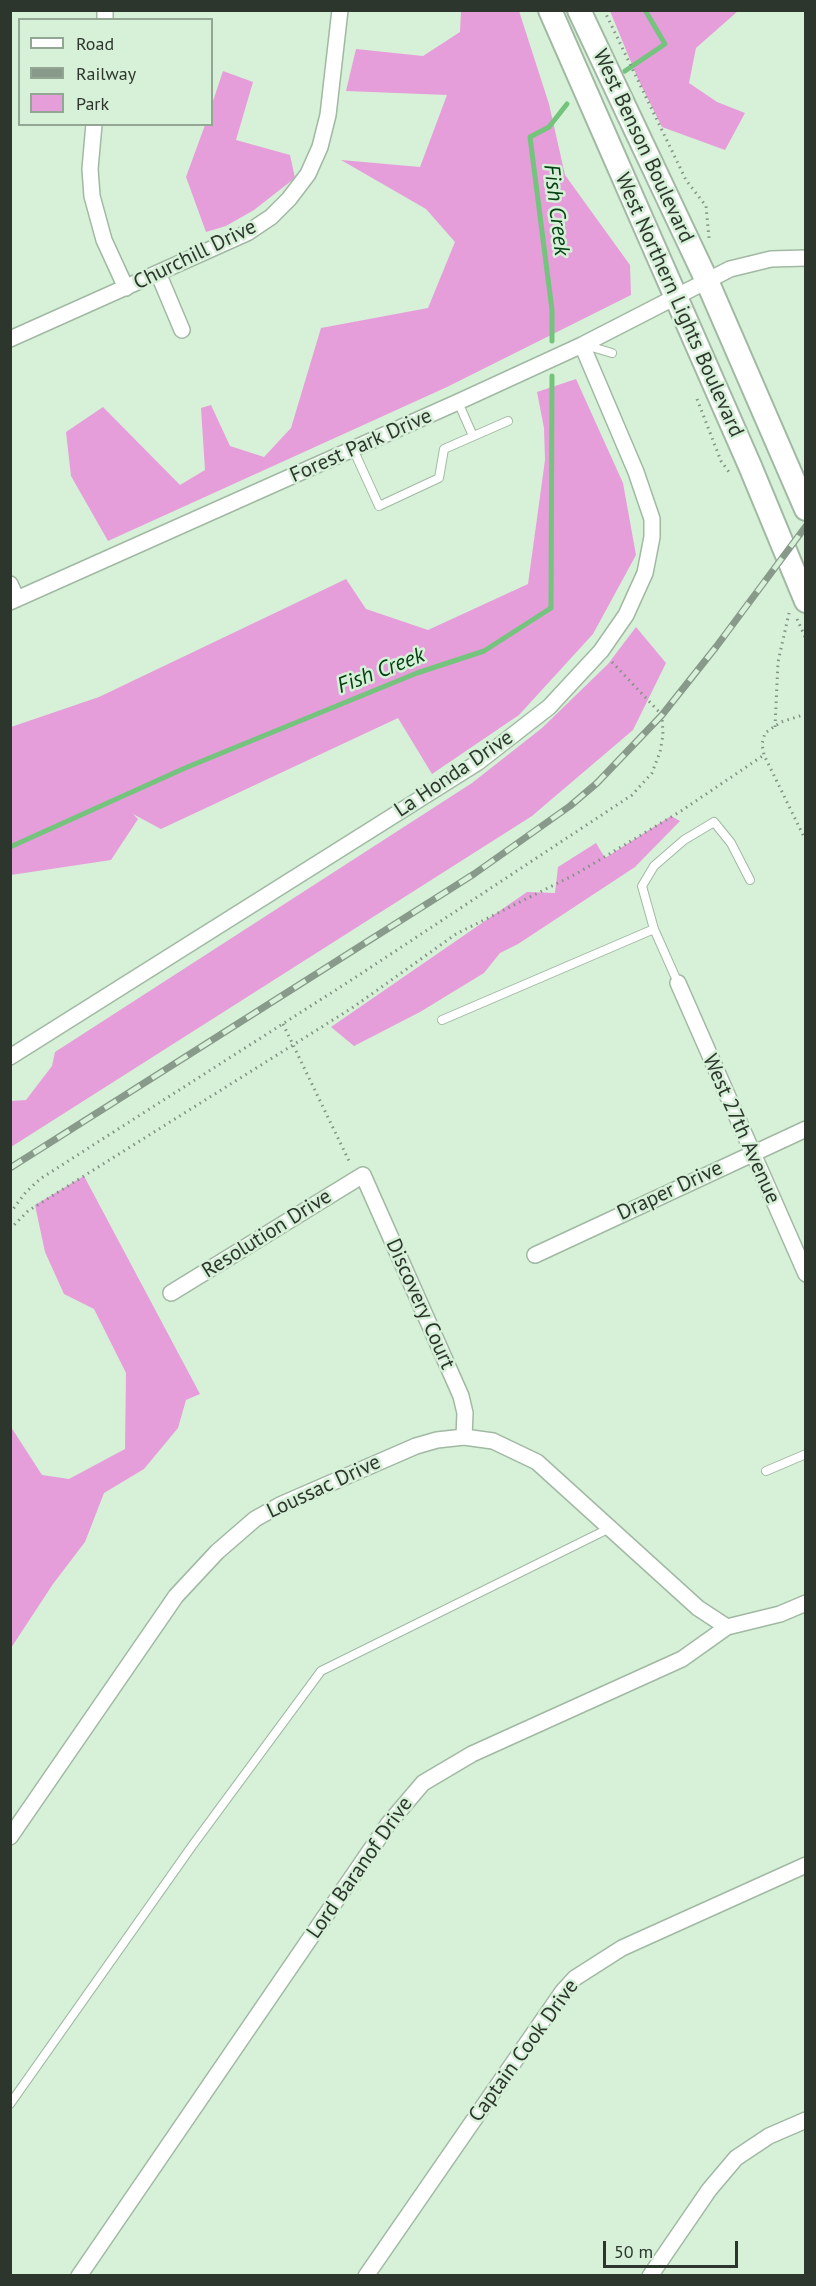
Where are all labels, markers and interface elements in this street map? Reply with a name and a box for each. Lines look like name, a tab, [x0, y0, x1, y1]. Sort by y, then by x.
legend	[18, 18, 213, 126]
text: Road	[76, 32, 114, 55]
street label: West Benson Boulevard	[587, 45, 699, 247]
text: Railway	[76, 62, 136, 85]
text: Park	[76, 92, 109, 115]
water label: Fish Creek	[537, 163, 575, 257]
street label: West Northern Lights Boulevard	[609, 169, 749, 441]
street label: Churchill Drive	[130, 214, 260, 296]
street label: Forest Park Drive	[286, 403, 436, 489]
water label: Fish Creek	[334, 642, 428, 700]
street label: La Honda Drive	[390, 725, 518, 823]
street label: West 27th Avenue	[697, 1050, 785, 1208]
street label: Draper Drive	[613, 1156, 727, 1226]
street label: Resolution Drive	[198, 1184, 336, 1284]
street label: Discovery Court	[380, 1235, 460, 1373]
street label: Loussac Drive	[263, 1450, 385, 1524]
street label: Lord Baranof Drive	[302, 1792, 418, 1944]
street label: Captain Cook Drive	[464, 1975, 584, 2127]
scale bar	[606, 2229, 741, 2267]
text: 50 m	[614, 2240, 653, 2263]

